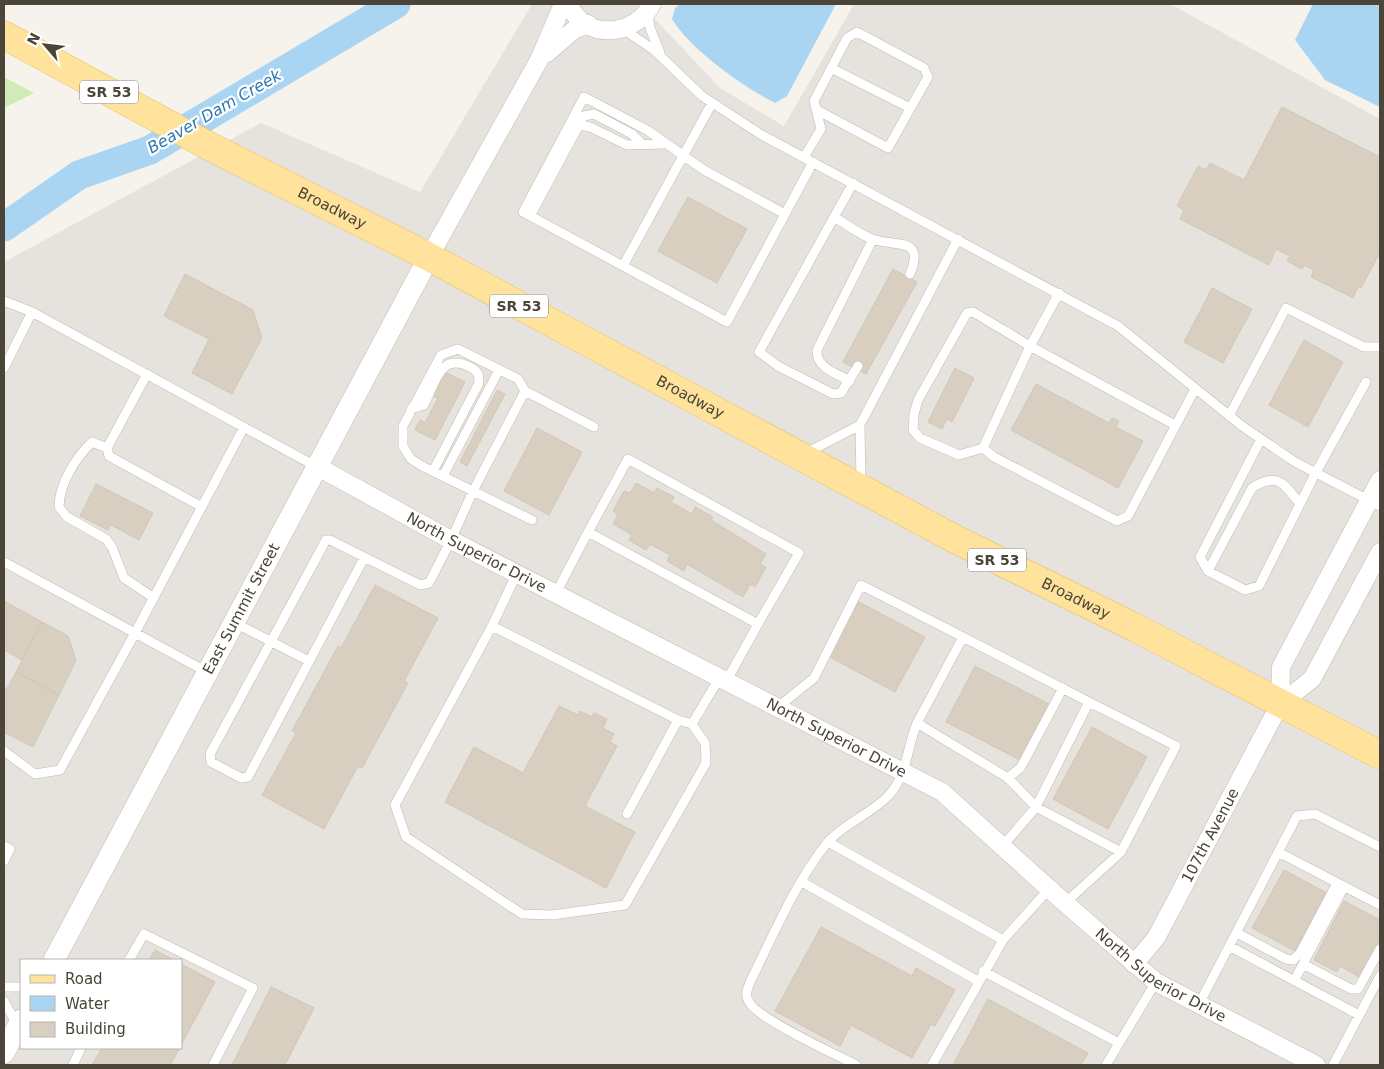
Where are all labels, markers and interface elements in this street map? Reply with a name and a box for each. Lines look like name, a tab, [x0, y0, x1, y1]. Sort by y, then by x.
north arrow	[20, 20, 70, 70]
text: N	[24, 30, 43, 48]
water label: Beaver Dam Creek	[144, 65, 285, 157]
road number: SR 53	[80, 80, 138, 104]
street label: Broadway	[295, 183, 369, 233]
road number: SR 53	[490, 294, 548, 318]
street label: Broadway	[653, 372, 727, 423]
street label: North Superior Drive	[403, 508, 549, 596]
street label: East Summit Street	[199, 540, 284, 677]
road number: SR 53	[968, 548, 1026, 572]
street label: Broadway	[1038, 574, 1113, 623]
street label: North Superior Drive	[763, 694, 910, 781]
street label: 107th Avenue	[1178, 785, 1243, 886]
street label: North Superior Drive	[1092, 924, 1229, 1026]
legend	[20, 959, 182, 1049]
text: Road	[65, 970, 103, 988]
text: Water	[65, 995, 110, 1013]
text: Building	[65, 1020, 126, 1038]

